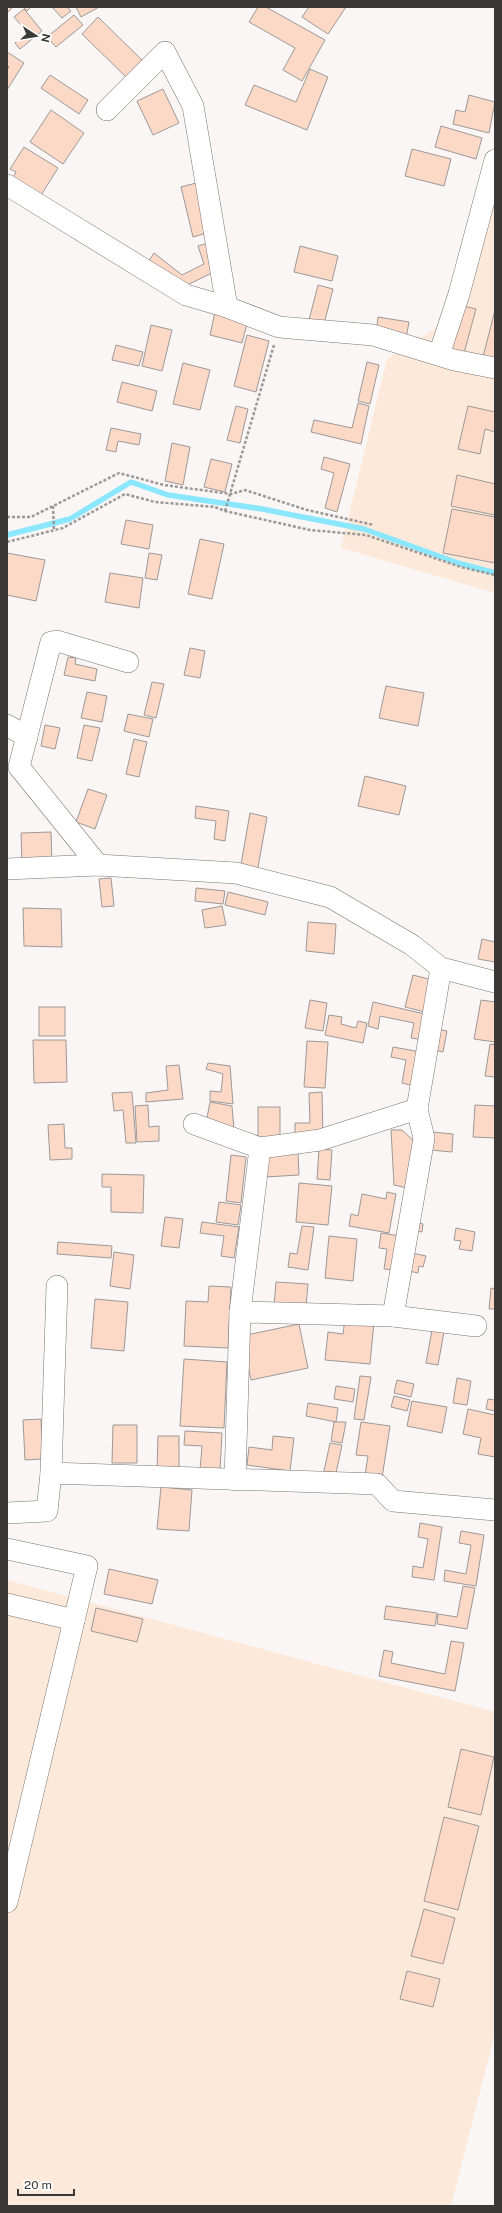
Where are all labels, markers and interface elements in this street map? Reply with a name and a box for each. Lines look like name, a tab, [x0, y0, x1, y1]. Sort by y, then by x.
north arrow	[16, 16, 56, 56]
text: N	[39, 33, 53, 44]
scale bar	[18, 2171, 74, 2197]
text: 20 m	[24, 2178, 52, 2192]

